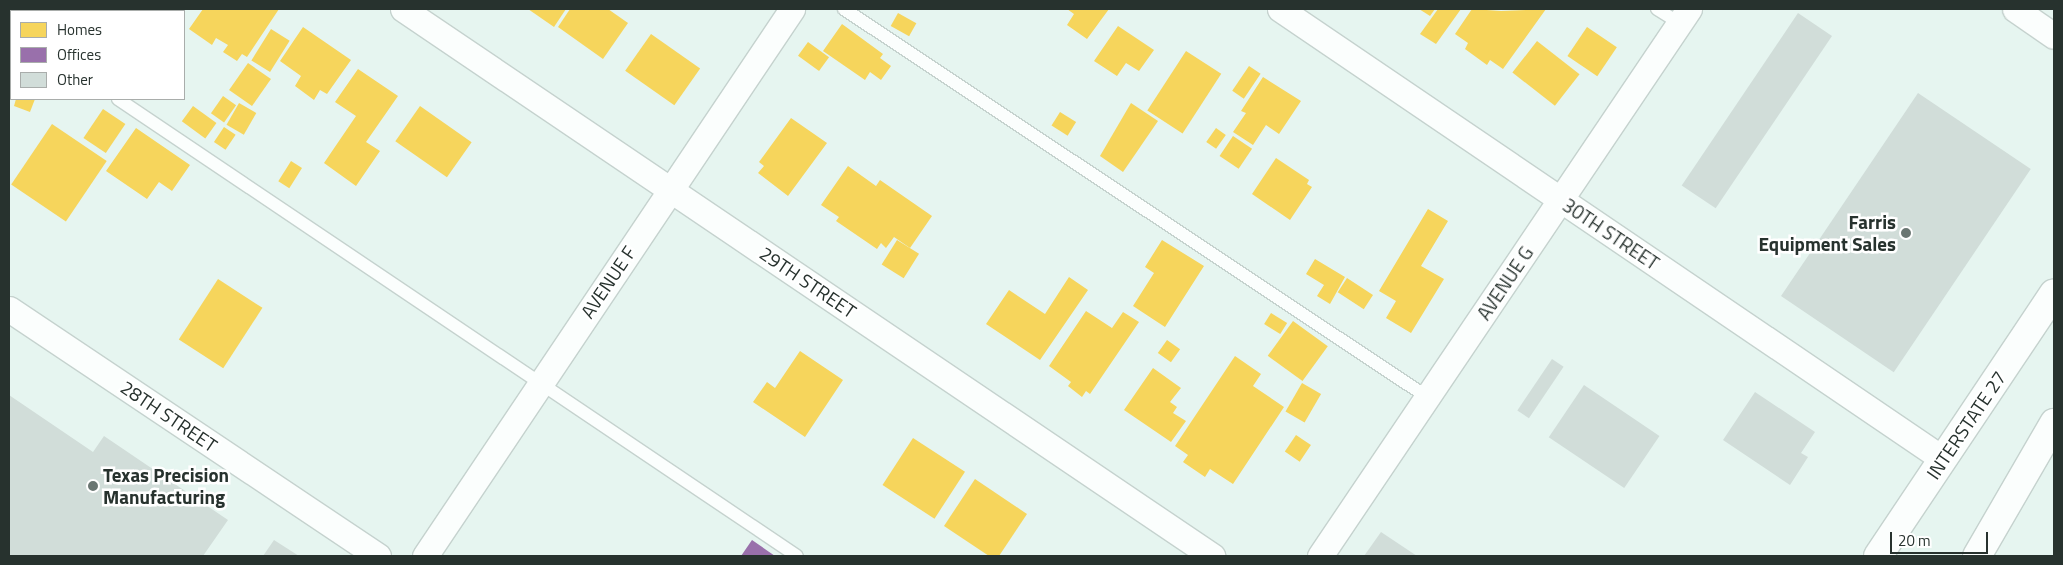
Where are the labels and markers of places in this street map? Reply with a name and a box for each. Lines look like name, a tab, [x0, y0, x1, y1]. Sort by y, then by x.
place label: Farris Equipment Sales	[1758, 211, 1896, 255]
marker: Farris Equipment Sales	[1900, 227, 1912, 239]
place label: Texas Precision Manufacturing	[103, 464, 229, 508]
marker: Texas Precision Manufacturing	[87, 480, 99, 492]

